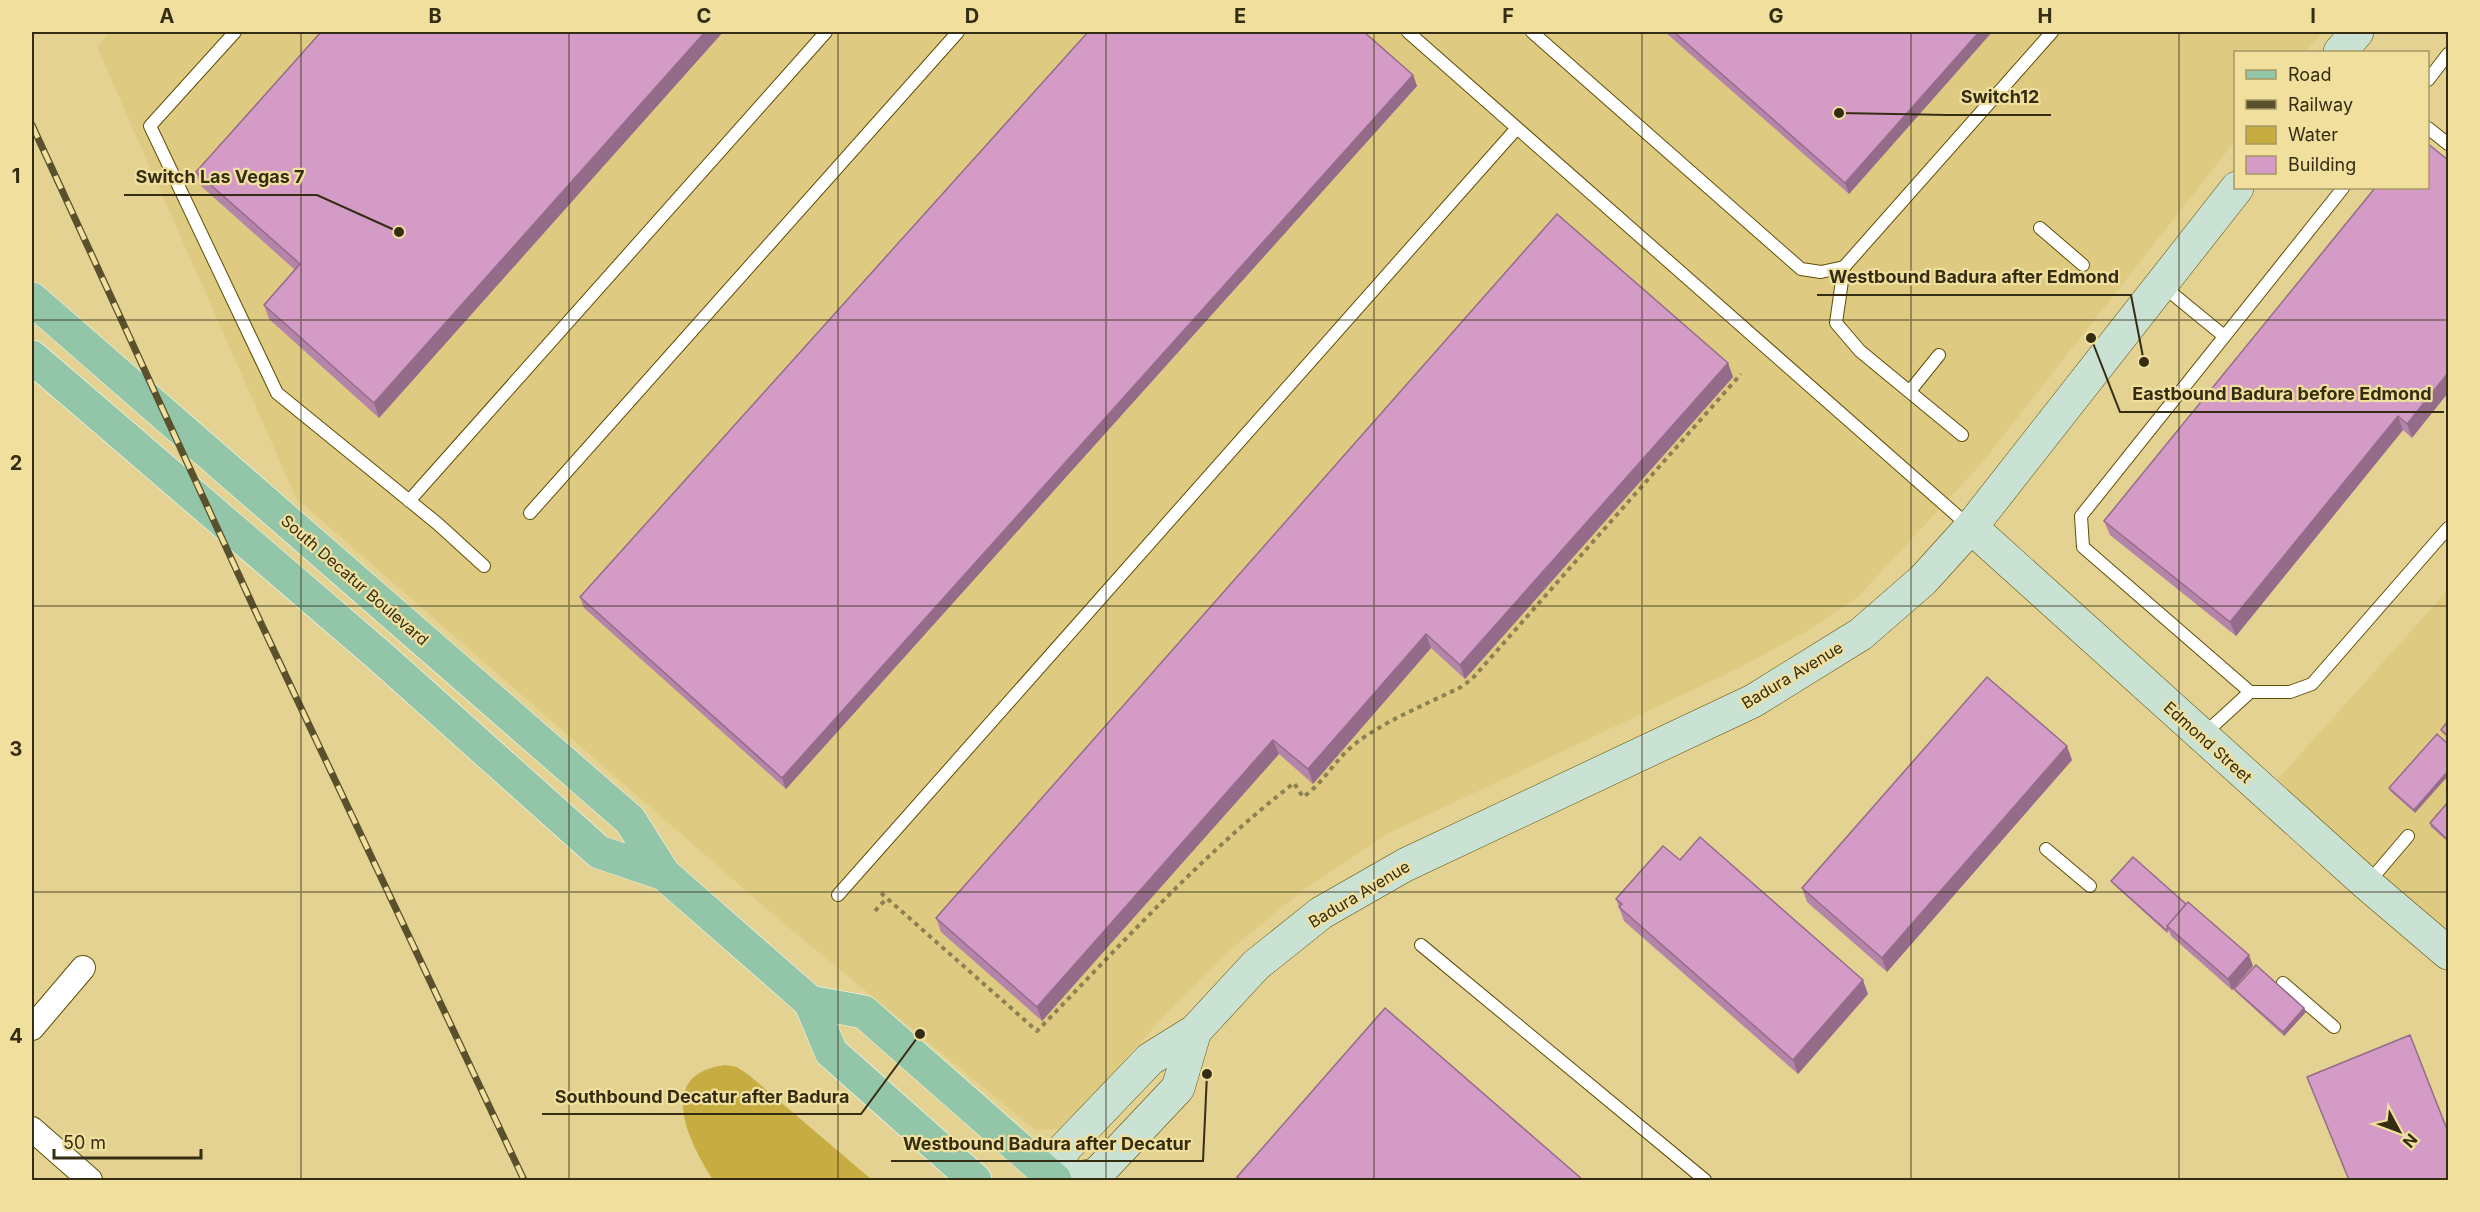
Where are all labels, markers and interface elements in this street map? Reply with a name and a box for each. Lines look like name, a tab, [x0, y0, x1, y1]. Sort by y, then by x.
text: A	[160, 4, 175, 28]
text: B	[428, 4, 442, 28]
text: C	[697, 4, 711, 28]
text: D	[965, 4, 979, 28]
text: E	[1234, 4, 1246, 28]
text: F	[1502, 4, 1514, 28]
text: G	[1768, 4, 1784, 28]
text: H	[2038, 4, 2052, 28]
text: I	[2310, 4, 2316, 28]
legend	[2234, 51, 2429, 189]
text: Road	[2288, 64, 2331, 85]
callout: Switch12	[1948, 79, 2051, 115]
text: Switch12	[1961, 86, 2039, 107]
text: Railway	[2288, 94, 2353, 115]
text: Water	[2288, 124, 2338, 145]
text: Building	[2288, 154, 2356, 175]
callout: Switch Las Vegas 7	[124, 159, 317, 195]
text: 1	[12, 164, 20, 188]
text: Switch Las Vegas 7	[135, 166, 305, 187]
callout: Westbound Badura after Edmond	[1817, 259, 2131, 295]
text: Westbound Badura after Edmond	[1829, 266, 2119, 287]
callout: Eastbound Badura before Edmond	[2120, 376, 2444, 412]
text: Eastbound Badura before Edmond	[2132, 383, 2432, 404]
text: 2	[10, 451, 22, 475]
street label: South Decatur Boulevard	[277, 511, 433, 649]
street label: Badura Avenue	[1738, 637, 1846, 713]
street label: Edmond Street	[2160, 697, 2256, 787]
text: 3	[10, 737, 22, 761]
street label: Badura Avenue	[1305, 856, 1413, 932]
text: 4	[9, 1024, 23, 1048]
callout: Southbound Decatur after Badura	[542, 1078, 861, 1114]
text: Southbound Decatur after Badura	[555, 1086, 849, 1107]
north arrow	[2369, 1101, 2429, 1161]
scale bar	[54, 1122, 201, 1160]
callout: Westbound Badura after Decatur	[891, 1125, 1203, 1161]
text: N	[2399, 1130, 2422, 1152]
text: 50 m	[63, 1132, 106, 1153]
text: Westbound Badura after Decatur	[903, 1133, 1191, 1154]

